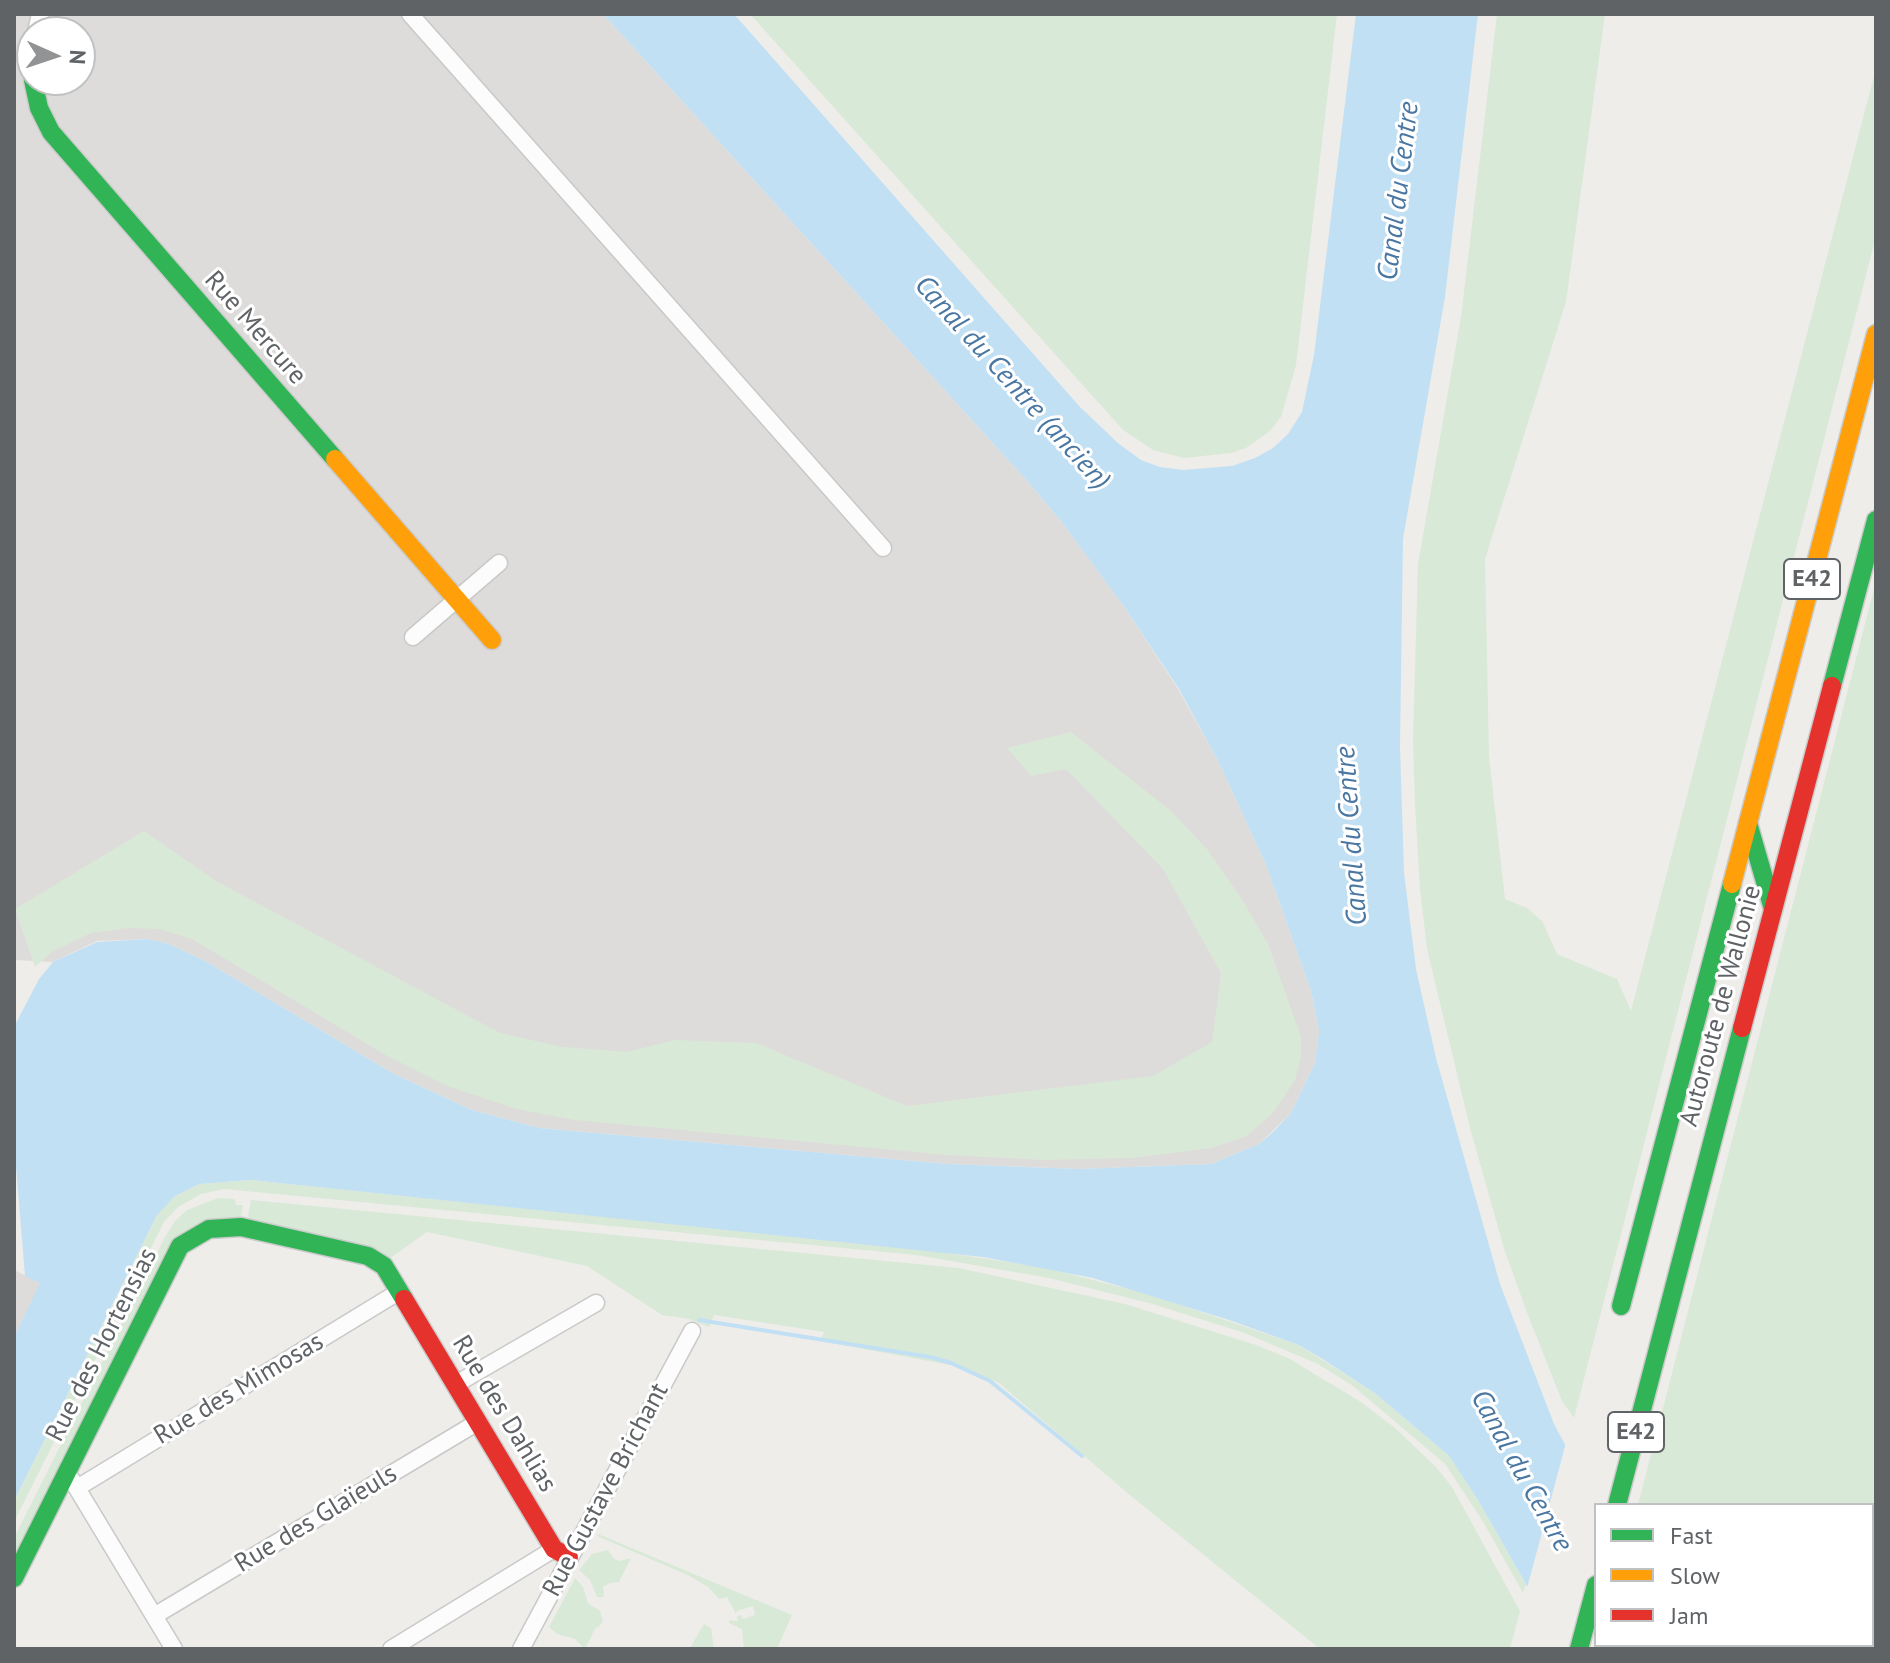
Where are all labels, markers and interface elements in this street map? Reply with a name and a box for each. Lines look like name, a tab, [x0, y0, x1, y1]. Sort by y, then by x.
north arrow	[16, 16, 96, 96]
text: N	[64, 49, 92, 65]
water label: Canal du Centre	[1371, 100, 1427, 282]
street label: Rue Mercure	[197, 265, 313, 391]
water label: Canal du Centre (ancien)	[907, 269, 1117, 497]
road number: E42	[1784, 559, 1840, 599]
water label: Canal du Centre	[1329, 745, 1375, 927]
street label: Autoroute de Wallonie	[1674, 882, 1768, 1130]
street label: Rue des Hortensias	[40, 1243, 164, 1447]
street label: Rue des Mimosas	[149, 1326, 329, 1452]
street label: Rue des Dahlias	[445, 1330, 563, 1498]
street label: Rue Gustave Brichant	[537, 1378, 675, 1602]
water label: Canal du Centre	[1463, 1384, 1579, 1558]
road number: E42	[1608, 1412, 1664, 1452]
street label: Rue des Glaïeuls	[229, 1458, 403, 1580]
legend	[1594, 1503, 1874, 1647]
text: Fast	[1670, 1520, 1713, 1551]
text: Slow	[1670, 1560, 1720, 1591]
text: Jam	[1670, 1600, 1708, 1631]

